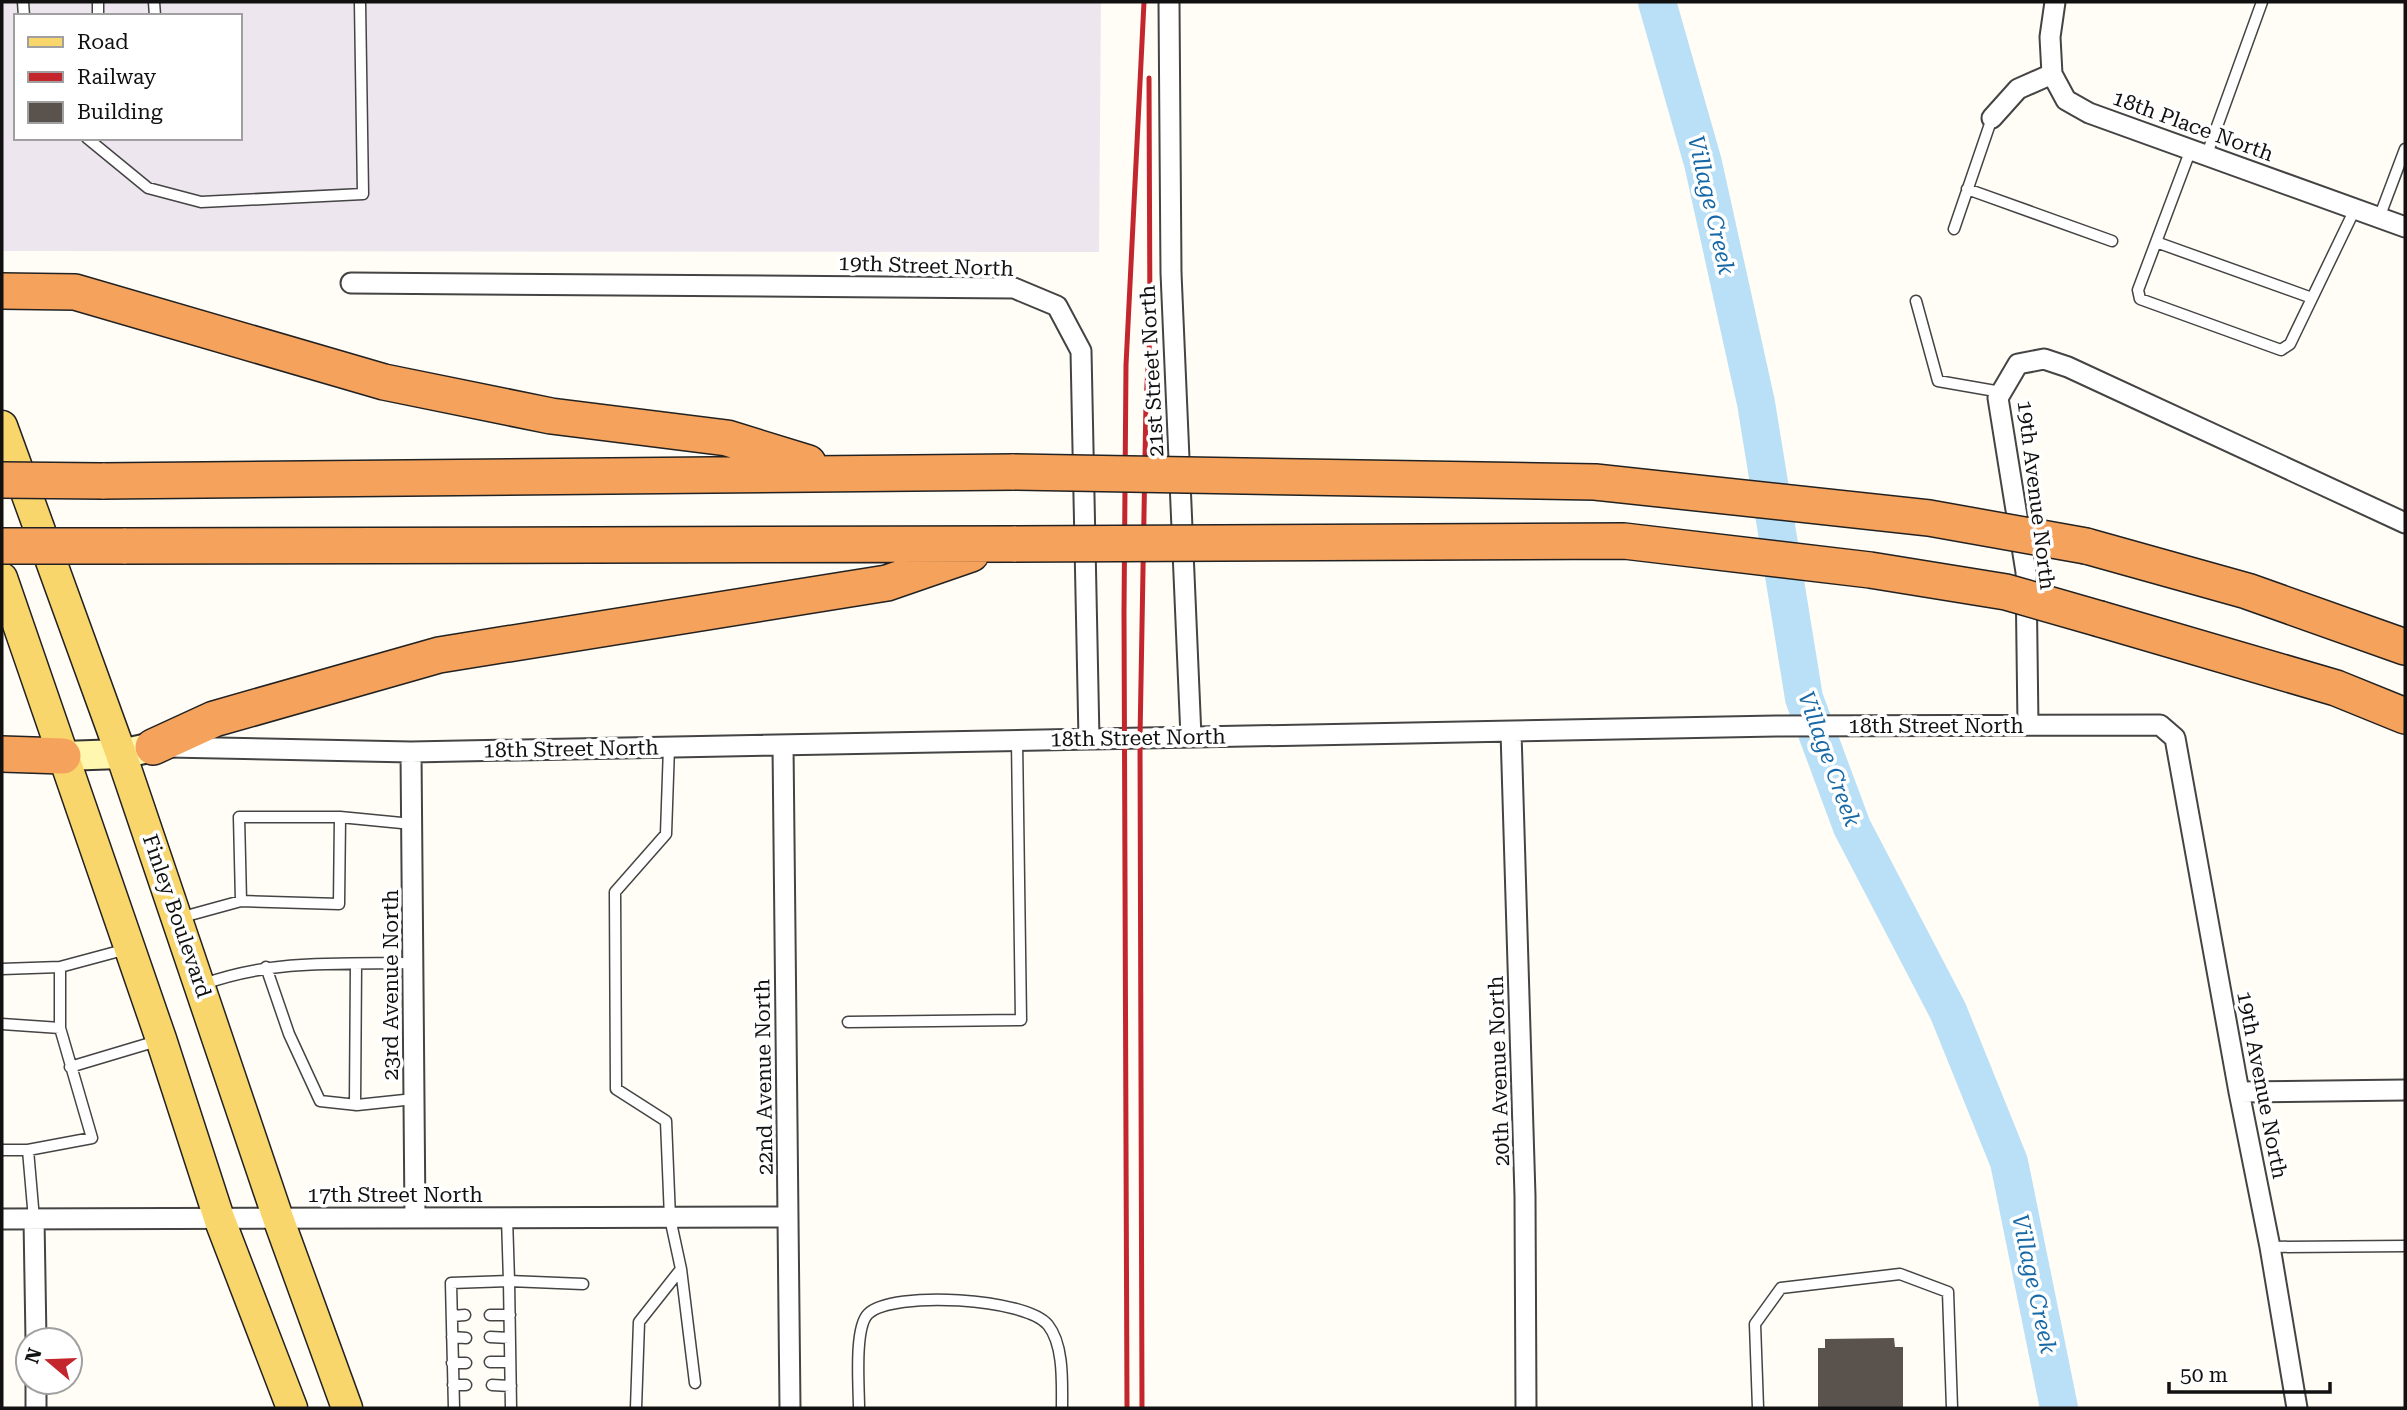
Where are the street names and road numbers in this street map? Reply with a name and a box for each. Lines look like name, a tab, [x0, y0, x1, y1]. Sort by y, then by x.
street label: 18th Place North	[2109, 86, 2277, 166]
street label: 19th Street North	[838, 251, 1015, 281]
street label: 21st Street North	[1135, 284, 1168, 458]
street label: 19th Avenue North	[2012, 399, 2060, 592]
street label: 18th Street North	[1848, 714, 2024, 738]
street label: 18th Street North	[1050, 724, 1226, 752]
street label: 18th Street North	[483, 735, 659, 763]
street label: Finley Boulevard	[138, 831, 216, 1001]
street label: 23rd Avenue North	[379, 889, 403, 1081]
street label: 20th Avenue North	[1484, 975, 1514, 1167]
street label: 22nd Avenue North	[750, 978, 778, 1175]
street label: 19th Avenue North	[2232, 989, 2292, 1181]
street label: 17th Street North	[307, 1183, 483, 1207]

